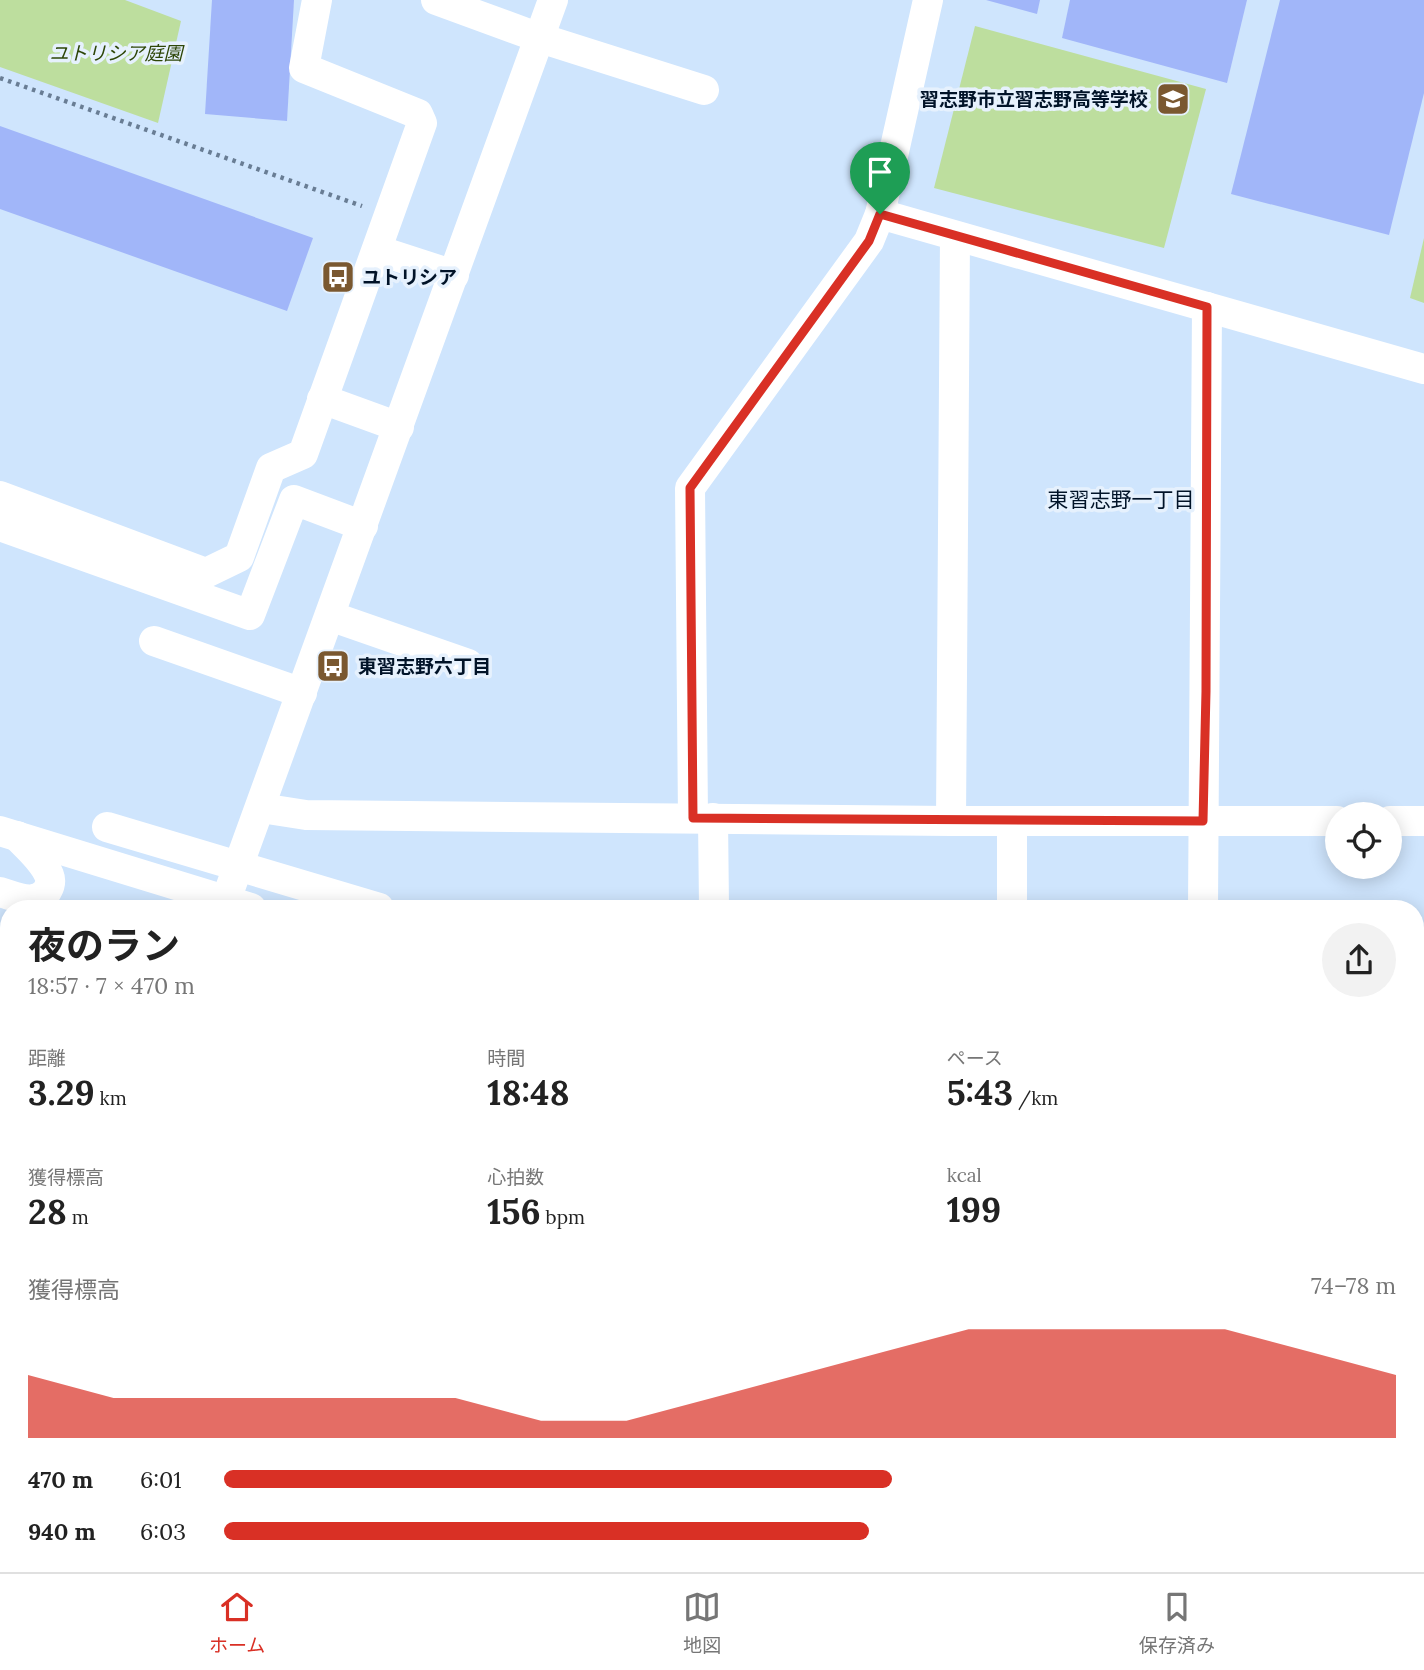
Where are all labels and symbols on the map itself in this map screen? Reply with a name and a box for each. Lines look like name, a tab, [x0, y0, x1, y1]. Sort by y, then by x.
park label: ユトリシア庭園	[49, 41, 185, 65]
school or university icon: 習志野市立習志野高等学校	[1154, 80, 1192, 118]
place label: 習志野市立習志野高等学校	[920, 87, 1148, 111]
pin	[850, 142, 910, 214]
bus stop icon: ユトリシア	[319, 258, 357, 296]
place label: ユトリシア	[362, 265, 457, 289]
district label: 東習志野一丁目	[1048, 486, 1195, 513]
bus stop icon: 東習志野六丁目	[314, 647, 352, 685]
place label: 東習志野六丁目	[358, 654, 491, 678]

